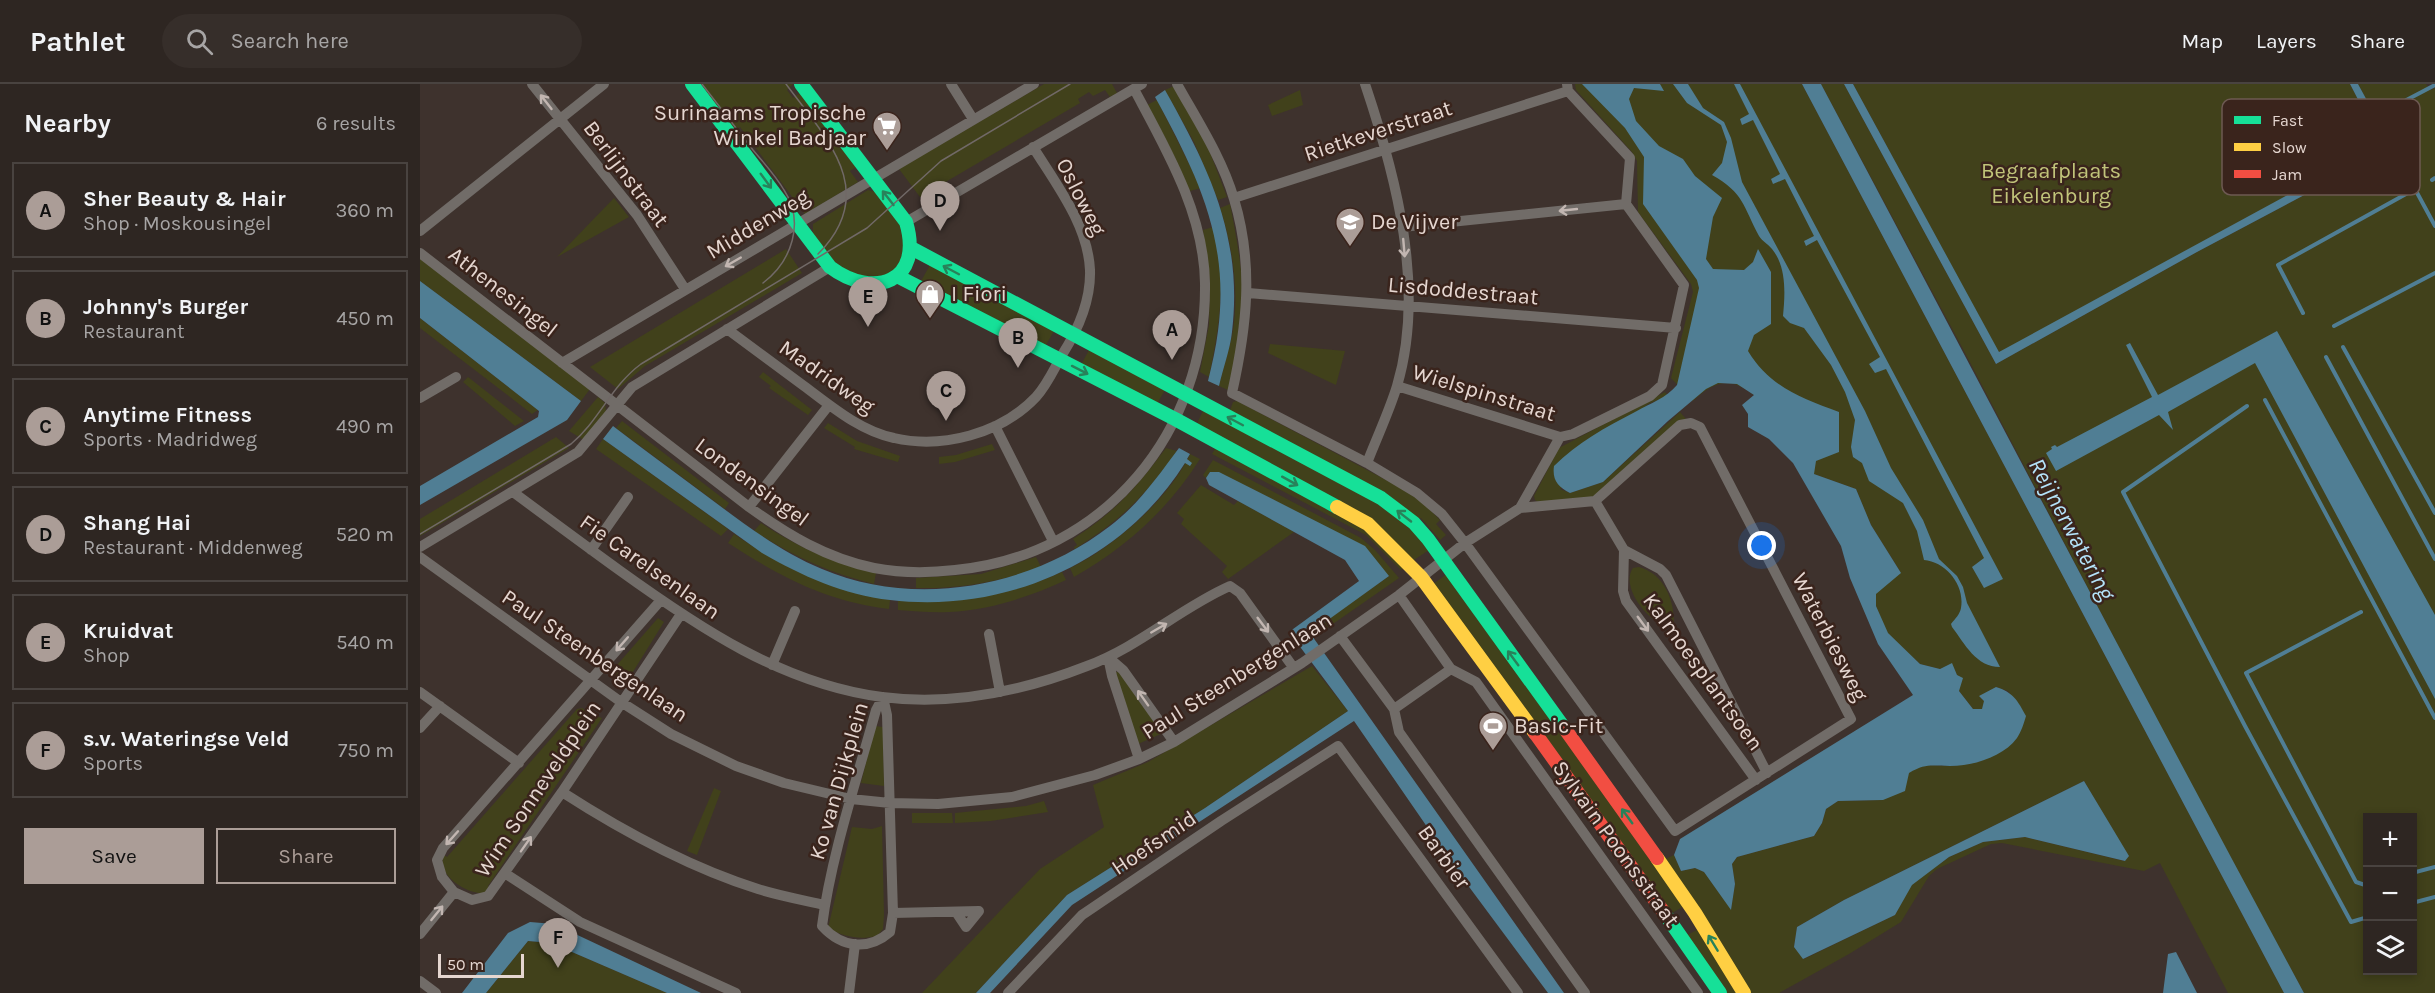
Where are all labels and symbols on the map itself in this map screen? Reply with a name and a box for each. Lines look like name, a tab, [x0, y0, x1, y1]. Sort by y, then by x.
one-way arrow	[540, 94, 553, 110]
street label: Rietkeverstraat	[1301, 95, 1455, 167]
legend	[2222, 99, 2420, 195]
place label: Surinaams Tropische Winkel Badjaar	[654, 100, 866, 151]
supermarket icon: Surinaams Tropische Winkel Badjaar	[871, 110, 903, 152]
text: Fast	[2272, 111, 2303, 130]
street label: Berlijnstraat	[578, 116, 674, 232]
text: Slow	[2272, 138, 2307, 157]
street label: Osloweg	[1050, 154, 1112, 241]
park label: Begraafplaats Eikelenburg	[1981, 158, 2121, 209]
text: Jam	[2272, 165, 2302, 184]
one-way arrow	[760, 172, 772, 188]
pin: D	[920, 182, 960, 231]
street label: Middenweg	[702, 183, 815, 265]
one-way arrow	[881, 190, 894, 206]
one-way arrow	[1558, 205, 1578, 216]
school or university icon: De Vijver	[1334, 206, 1366, 248]
place label: De Vijver	[1371, 209, 1458, 235]
one-way arrow	[1399, 237, 1410, 257]
street label: Athenesingel	[443, 241, 563, 343]
one-way arrow	[725, 256, 742, 268]
one-way arrow	[943, 264, 961, 275]
street label: Lisdoddestraat	[1387, 271, 1539, 311]
pin: E	[848, 278, 888, 327]
shop icon: I Fiori	[914, 278, 946, 320]
place label: I Fiori	[951, 281, 1007, 307]
pin: A	[1152, 310, 1191, 360]
pin: B	[998, 318, 1038, 368]
street label: Madridweg	[774, 335, 880, 420]
street label: Wielspinstraat	[1409, 359, 1559, 427]
one-way arrow	[1071, 365, 1089, 377]
pin: C	[926, 372, 966, 421]
one-way arrow	[1226, 415, 1244, 426]
street label: Londensingel	[690, 432, 814, 532]
water label: Reijnerwatering	[2023, 453, 2122, 606]
one-way arrow	[1280, 476, 1298, 487]
street label: Fie Carelsenlaan	[575, 509, 725, 625]
one-way arrow	[1397, 509, 1413, 522]
your location	[1747, 531, 1776, 560]
street label: Waterbiesweg	[1786, 568, 1874, 706]
street label: Paul Steenbergenlaan	[497, 584, 693, 728]
street label: Kalmoesplantsoen	[1637, 588, 1769, 756]
street label: Paul Steenbergenlaan	[1137, 607, 1337, 745]
one-way arrow	[1637, 615, 1649, 631]
one-way arrow	[1256, 617, 1269, 633]
one-way arrow	[1151, 622, 1168, 634]
one-way arrow	[616, 636, 629, 652]
one-way arrow	[1507, 650, 1519, 666]
one-way arrow	[1137, 690, 1149, 706]
street label: Wim Sonneveldplein	[469, 696, 607, 882]
street label: Ko van Dijkplein	[804, 699, 874, 863]
sports icon: Basic-Fit	[1477, 710, 1509, 752]
place label: Basic-Fit	[1514, 713, 1603, 739]
street label: Sylvain Poonsstraat	[1547, 756, 1685, 932]
street label: Hoefsmid	[1107, 805, 1201, 881]
one-way arrow	[1620, 808, 1633, 824]
street label: Barbier	[1412, 820, 1476, 894]
one-way arrow	[445, 830, 459, 845]
one-way arrow	[520, 837, 532, 853]
one-way arrow	[431, 905, 444, 921]
pin: F	[538, 918, 578, 968]
one-way arrow	[1707, 935, 1719, 952]
scale bar	[438, 951, 524, 978]

